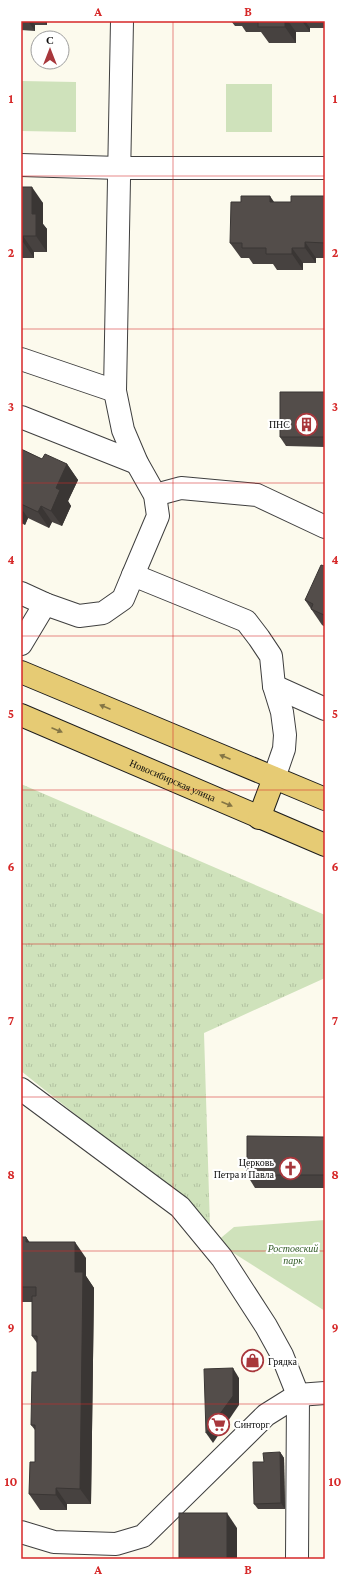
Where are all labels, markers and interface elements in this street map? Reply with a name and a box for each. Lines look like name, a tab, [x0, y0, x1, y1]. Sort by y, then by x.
text: A	[93, 4, 102, 19]
text: B	[244, 4, 252, 19]
north arrow	[30, 30, 70, 70]
text: С	[46, 34, 54, 46]
text: 1	[9, 91, 14, 106]
text: 1	[333, 91, 338, 106]
text: 2	[8, 245, 15, 260]
text: 2	[332, 245, 339, 260]
text: 3	[8, 399, 14, 414]
text: 3	[332, 399, 338, 414]
building icon: ПНС	[293, 411, 319, 437]
place label: ПНС	[269, 419, 290, 430]
text: 4	[7, 552, 15, 567]
text: 4	[331, 552, 339, 567]
one-way arrow	[99, 704, 110, 710]
text: 5	[8, 706, 14, 721]
text: 5	[332, 706, 338, 721]
one-way arrow	[51, 727, 62, 733]
one-way arrow	[219, 754, 230, 760]
street label: Новосибирская улица	[128, 757, 218, 804]
one-way arrow	[222, 801, 233, 807]
text: 6	[7, 859, 15, 874]
text: 6	[331, 859, 339, 874]
text: 7	[8, 1013, 14, 1028]
text: 7	[332, 1013, 338, 1028]
church icon: Церковь Петра и Павла	[277, 1155, 303, 1181]
place label: Церковь Петра и Павла	[214, 1157, 275, 1180]
text: 8	[7, 1167, 15, 1182]
text: 8	[331, 1167, 339, 1182]
park label: Ростовский парк	[267, 1243, 318, 1266]
text: 9	[7, 1320, 15, 1335]
text: 9	[331, 1320, 339, 1335]
shop icon: Грядка	[239, 1348, 265, 1374]
place label: Грядка	[268, 1356, 298, 1367]
supermarket icon: Синторг	[206, 1411, 232, 1437]
place label: Синторг	[234, 1419, 270, 1430]
text: 10	[5, 1474, 17, 1489]
text: 10	[329, 1474, 341, 1489]
text: A	[93, 1562, 102, 1577]
text: B	[244, 1562, 252, 1577]

